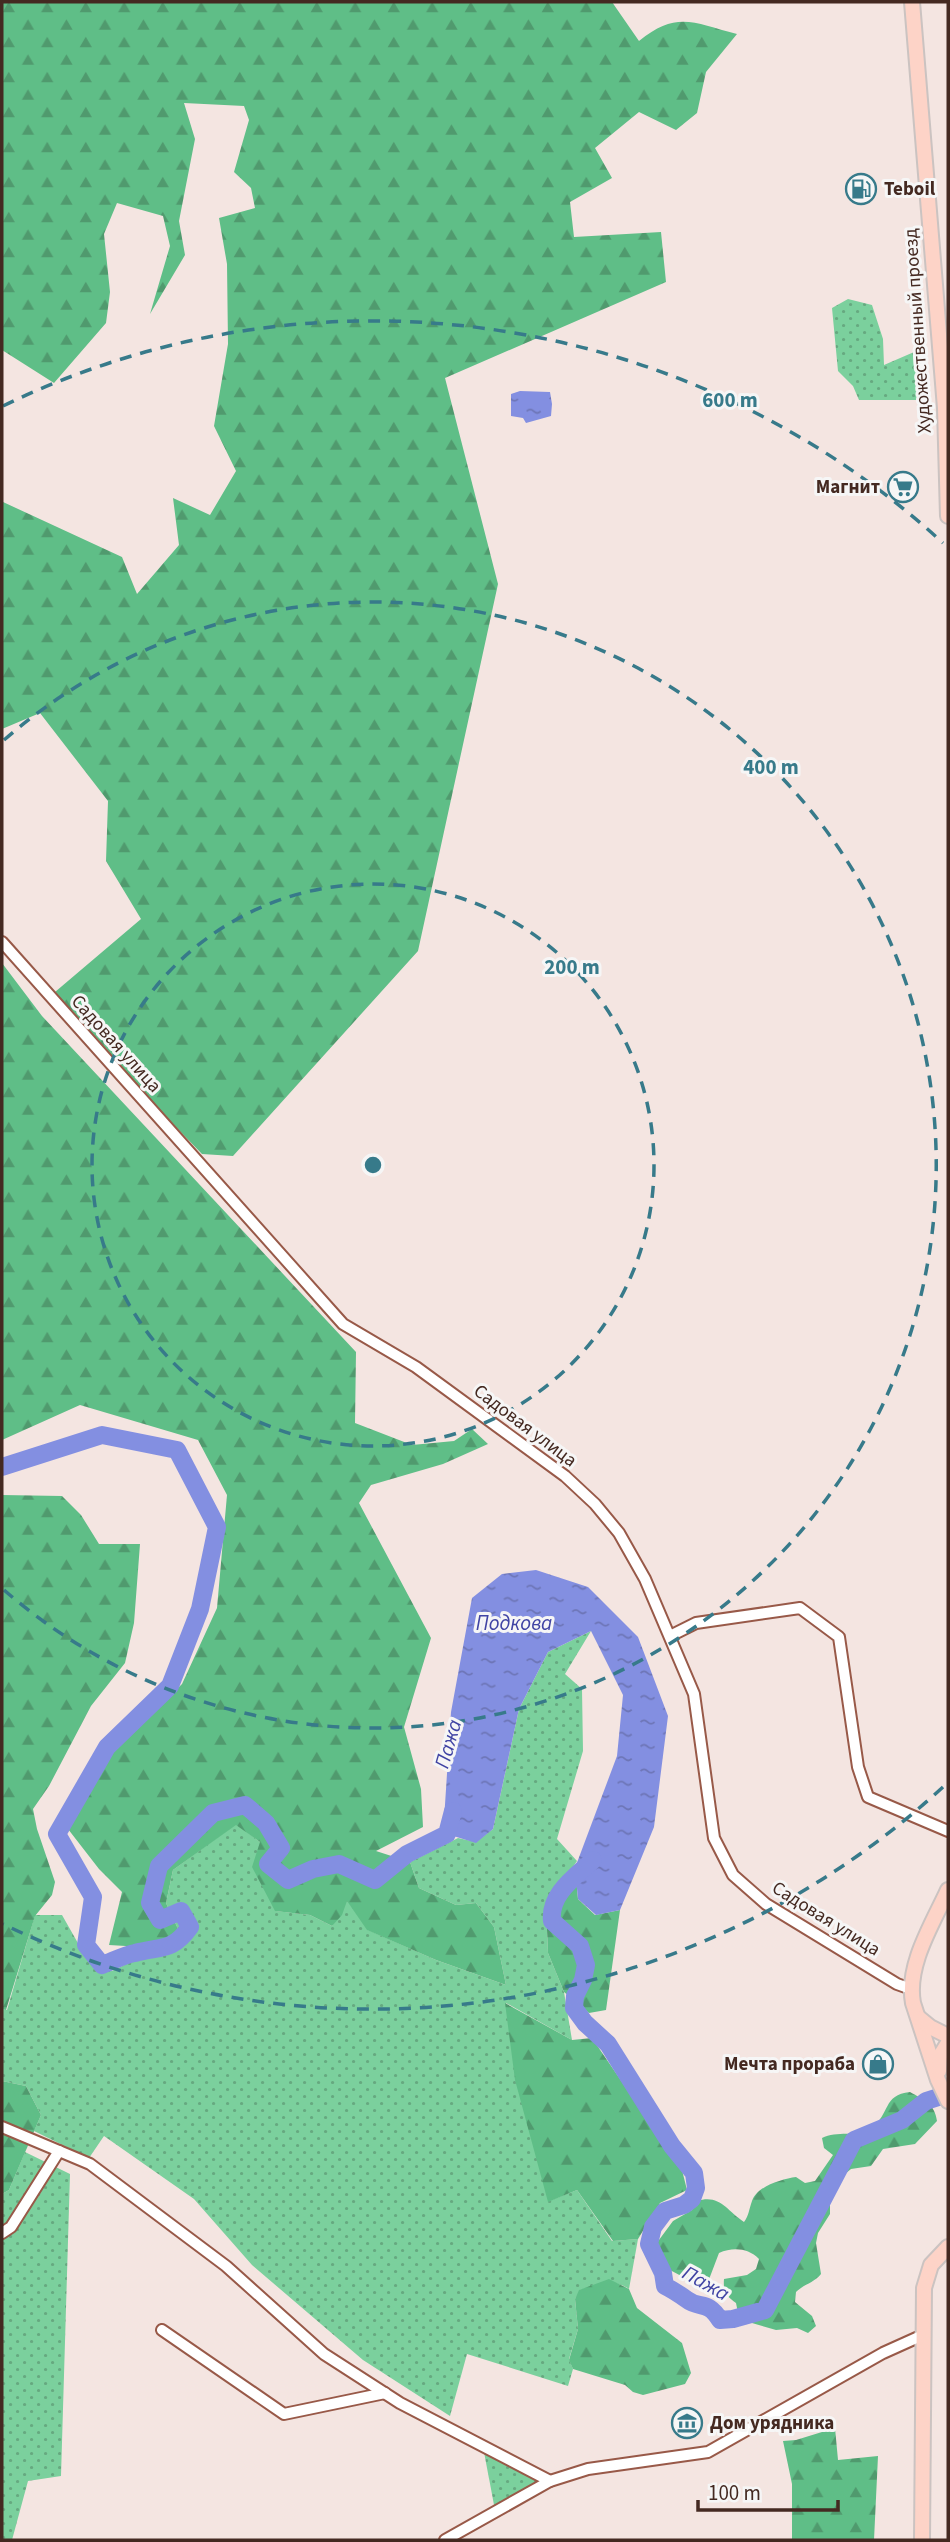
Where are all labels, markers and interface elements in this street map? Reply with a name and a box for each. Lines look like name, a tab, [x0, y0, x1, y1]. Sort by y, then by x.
fuel station icon: Teboil	[844, 172, 878, 206]
place label: Teboil	[884, 176, 936, 203]
street label: Художественный проезд	[897, 228, 939, 434]
text: 600 m	[702, 385, 758, 415]
supermarket icon: Магнит	[886, 470, 920, 504]
place label: Магнит	[816, 474, 880, 501]
text: 400 m	[743, 752, 799, 782]
text: 200 m	[544, 952, 600, 982]
street label: Садовая улица	[65, 989, 167, 1099]
centre of rings	[361, 1153, 385, 1177]
street label: Садовая улица	[468, 1378, 582, 1474]
water label: Подкова	[476, 1608, 552, 1638]
water label: Пажа	[427, 1716, 469, 1772]
street label: Садовая улица	[766, 1875, 886, 1963]
shop icon: Мечта прораба	[861, 2047, 895, 2081]
place label: Мечта прораба	[724, 2051, 855, 2078]
water label: Пажа	[677, 2258, 735, 2308]
museum icon: Дом урядника	[670, 2406, 704, 2440]
place label: Дом урядника	[710, 2410, 834, 2437]
scale bar	[698, 2468, 838, 2512]
text: 100 m	[708, 2478, 761, 2508]

